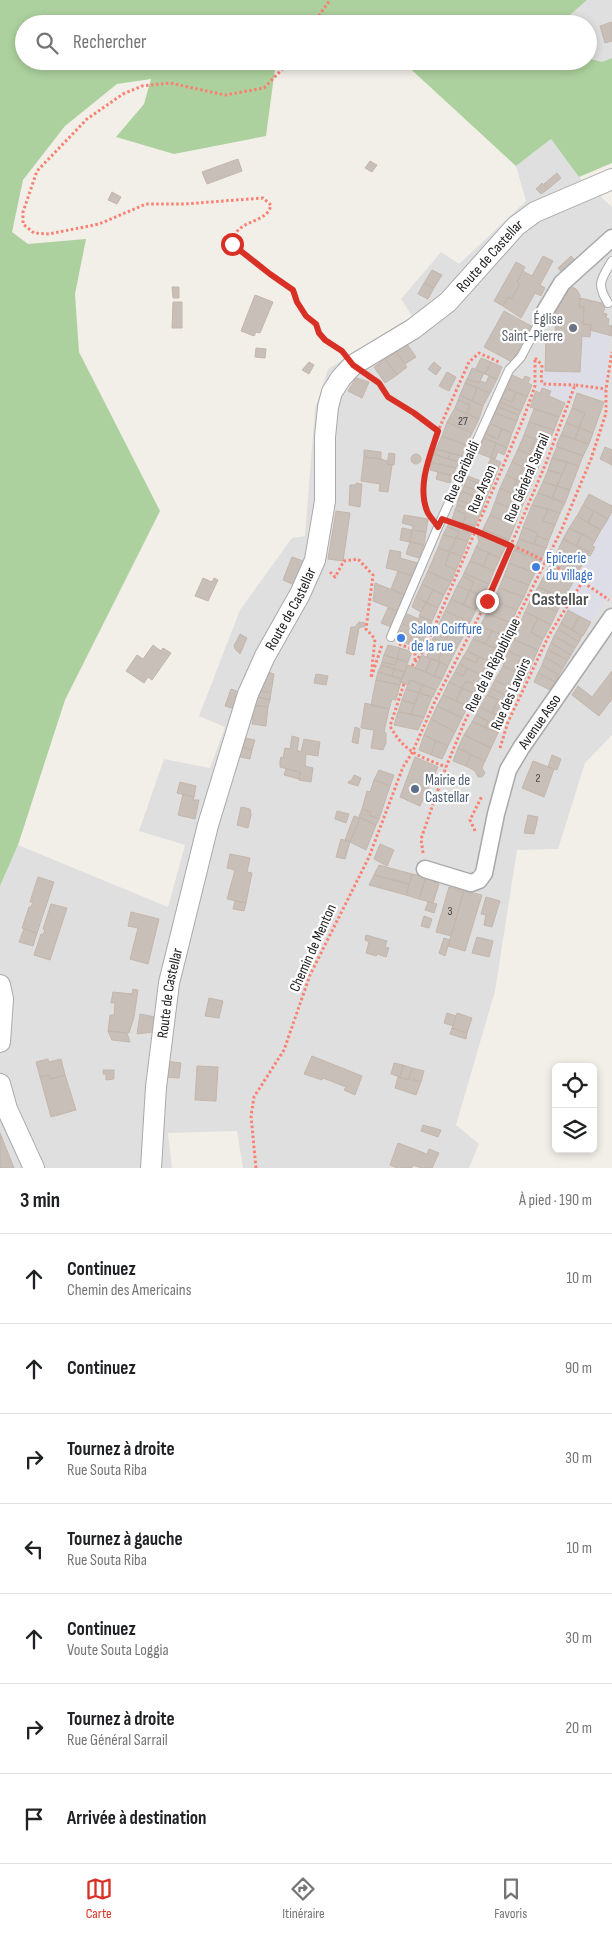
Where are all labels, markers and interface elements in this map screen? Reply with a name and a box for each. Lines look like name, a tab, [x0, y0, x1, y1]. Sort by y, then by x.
search box	[15, 15, 597, 70]
icon: search	[33, 29, 61, 57]
text: Rechercher	[73, 31, 147, 54]
street label: Route de Castellar	[452, 214, 527, 296]
route start	[221, 233, 244, 256]
place label: Église Saint-Pierre	[502, 310, 563, 346]
marker: Église Saint-Pierre	[567, 322, 579, 334]
house number: 27	[458, 414, 468, 429]
street label: Rue Général Sarrail	[500, 431, 554, 525]
street label: Rue Garibaldi	[440, 438, 484, 506]
street label: Rue Arson	[463, 462, 501, 516]
place label: Epicerie du village	[546, 549, 593, 585]
marker: Epicerie du village	[530, 561, 542, 573]
street label: Route de Castellar	[261, 564, 320, 654]
district label: Castellar	[531, 589, 589, 610]
route end	[476, 590, 499, 613]
street label: Rue de la République	[461, 615, 525, 715]
place label: Salon Coiffure de la rue	[411, 620, 482, 656]
marker: Salon Coiffure de la rue	[395, 632, 407, 644]
street label: Rue des Lavoirs	[487, 655, 535, 733]
street label: Avenue Asso	[513, 690, 565, 753]
place label: Mairie de Castellar	[425, 771, 470, 807]
house number: 2	[536, 771, 541, 786]
marker: Mairie de Castellar	[409, 783, 421, 795]
street label: Chemin de Menton	[285, 901, 341, 995]
house number: 3	[447, 904, 453, 919]
street label: Route de Castellar	[153, 945, 187, 1039]
map controls	[552, 1063, 597, 1153]
button: locate	[552, 1063, 597, 1108]
button: layers	[552, 1108, 597, 1153]
text: 3 min	[20, 1188, 60, 1213]
text: À pied · 190 m	[519, 1191, 592, 1210]
text: Continuez	[67, 1258, 136, 1281]
icon: ahead	[20, 1265, 48, 1293]
text: 10 m	[566, 1269, 592, 1288]
text: Chemin des Americains	[67, 1281, 191, 1300]
icon: ahead	[20, 1355, 48, 1383]
text: Continuez	[67, 1357, 136, 1380]
text: 90 m	[565, 1359, 592, 1378]
text: Tournez à droite	[67, 1438, 175, 1461]
icon: right	[20, 1445, 48, 1473]
text: 30 m	[565, 1449, 592, 1468]
text: Rue Souta Riba	[67, 1461, 147, 1480]
text: Tournez à gauche	[67, 1528, 183, 1551]
icon: left	[20, 1535, 48, 1563]
text: 10 m	[566, 1539, 592, 1558]
text: Rue Souta Riba	[67, 1551, 147, 1570]
text: Continuez	[67, 1618, 136, 1641]
icon: ahead	[20, 1625, 48, 1653]
text: 30 m	[565, 1629, 592, 1648]
text: Voute Souta Loggia	[67, 1641, 169, 1660]
text: Tournez à droite	[67, 1708, 175, 1731]
icon: right	[20, 1715, 48, 1743]
text: 20 m	[565, 1719, 592, 1738]
text: Rue Général Sarrail	[67, 1731, 168, 1750]
icon: arrive	[20, 1805, 48, 1833]
text: Arrivée à destination	[67, 1807, 207, 1830]
tab: Carte	[85, 1875, 113, 1922]
tab: Itinéraire	[282, 1875, 325, 1922]
tab: Favoris	[494, 1875, 527, 1922]

